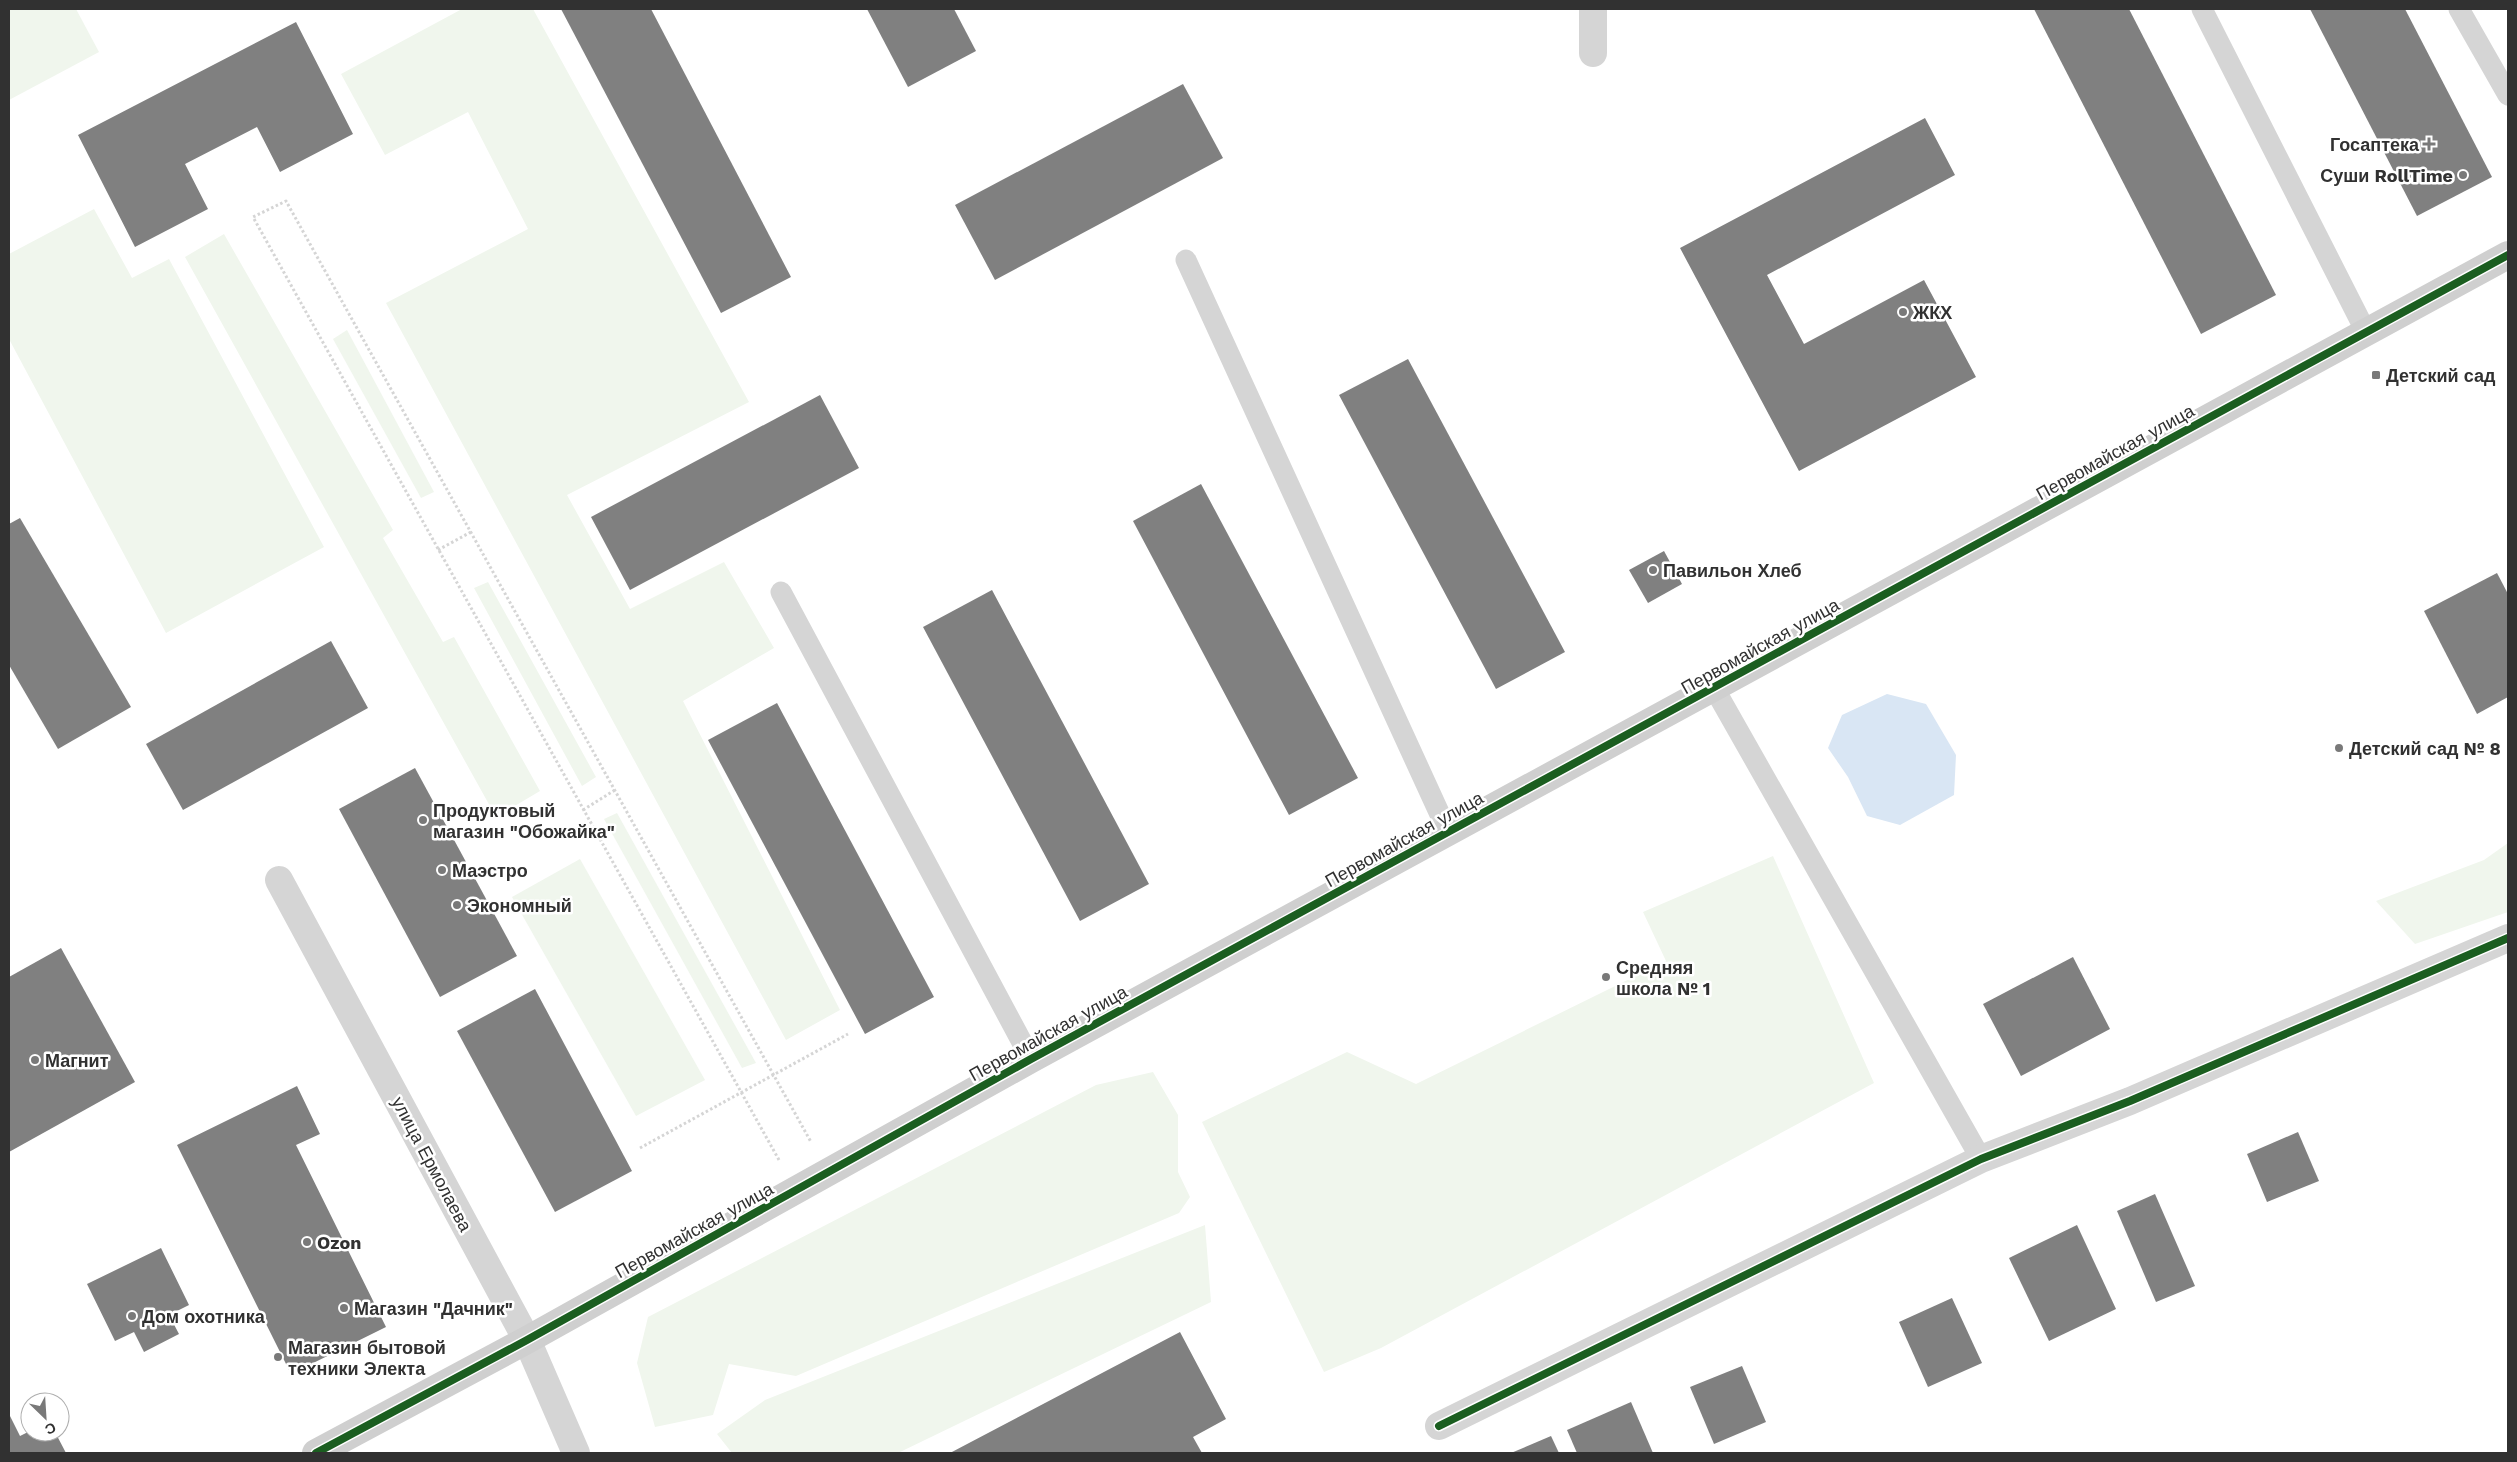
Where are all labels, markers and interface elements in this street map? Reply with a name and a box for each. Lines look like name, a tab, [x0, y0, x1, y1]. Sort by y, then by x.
place label: Госаптека	[2330, 134, 2420, 155]
marker: Госаптека	[2423, 138, 2435, 150]
place label: Суши RollTime	[2320, 165, 2453, 186]
marker: Суши RollTime	[2457, 169, 2469, 181]
place label: ЖКХ	[1912, 302, 1952, 323]
marker: ЖКХ	[1897, 306, 1909, 318]
place label: Детский сад	[2386, 365, 2496, 386]
marker: Детский сад	[2370, 369, 2382, 381]
street label: Первомайская улица	[2032, 399, 2199, 504]
place label: Павильон Хлеб	[1663, 560, 1802, 581]
marker: Павильон Хлеб	[1647, 564, 1659, 576]
street label: Первомайская улица	[1677, 593, 1844, 698]
place label: Детский сад № 8	[2349, 738, 2501, 759]
marker: Детский сад № 8	[2333, 742, 2345, 754]
street label: Первомайская улица	[1321, 786, 1488, 891]
place label: Продуктовый магазин "Обожайка"	[433, 800, 615, 842]
marker: Продуктовый магазин "Обожайка"	[417, 814, 429, 826]
place label: Маэстро	[452, 860, 528, 881]
marker: Маэстро	[436, 864, 448, 876]
place label: Экономный	[467, 895, 572, 916]
marker: Экономный	[451, 899, 463, 911]
place label: Средняя школа № 1	[1616, 957, 1711, 999]
marker: Средняя школа № 1	[1600, 971, 1612, 983]
street label: Первомайская улица	[965, 980, 1132, 1085]
place label: Магнит	[45, 1050, 109, 1071]
marker: Магнит	[29, 1054, 41, 1066]
street label: улица Ермолаева	[388, 1093, 477, 1236]
street label: Первомайская улица	[611, 1177, 778, 1282]
place label: Ozon	[317, 1232, 361, 1253]
marker: Ozon	[301, 1236, 313, 1248]
place label: Магазин "Дачник"	[354, 1298, 513, 1319]
marker: Магазин "Дачник"	[338, 1302, 350, 1314]
place label: Дом охотника	[142, 1306, 266, 1327]
marker: Дом охотника	[126, 1310, 138, 1322]
place label: Магазин бытовой техники Электа	[288, 1337, 446, 1379]
marker: Магазин бытовой техники Электа	[272, 1351, 284, 1363]
north arrow	[20, 1392, 70, 1442]
text: С	[43, 1419, 58, 1438]

